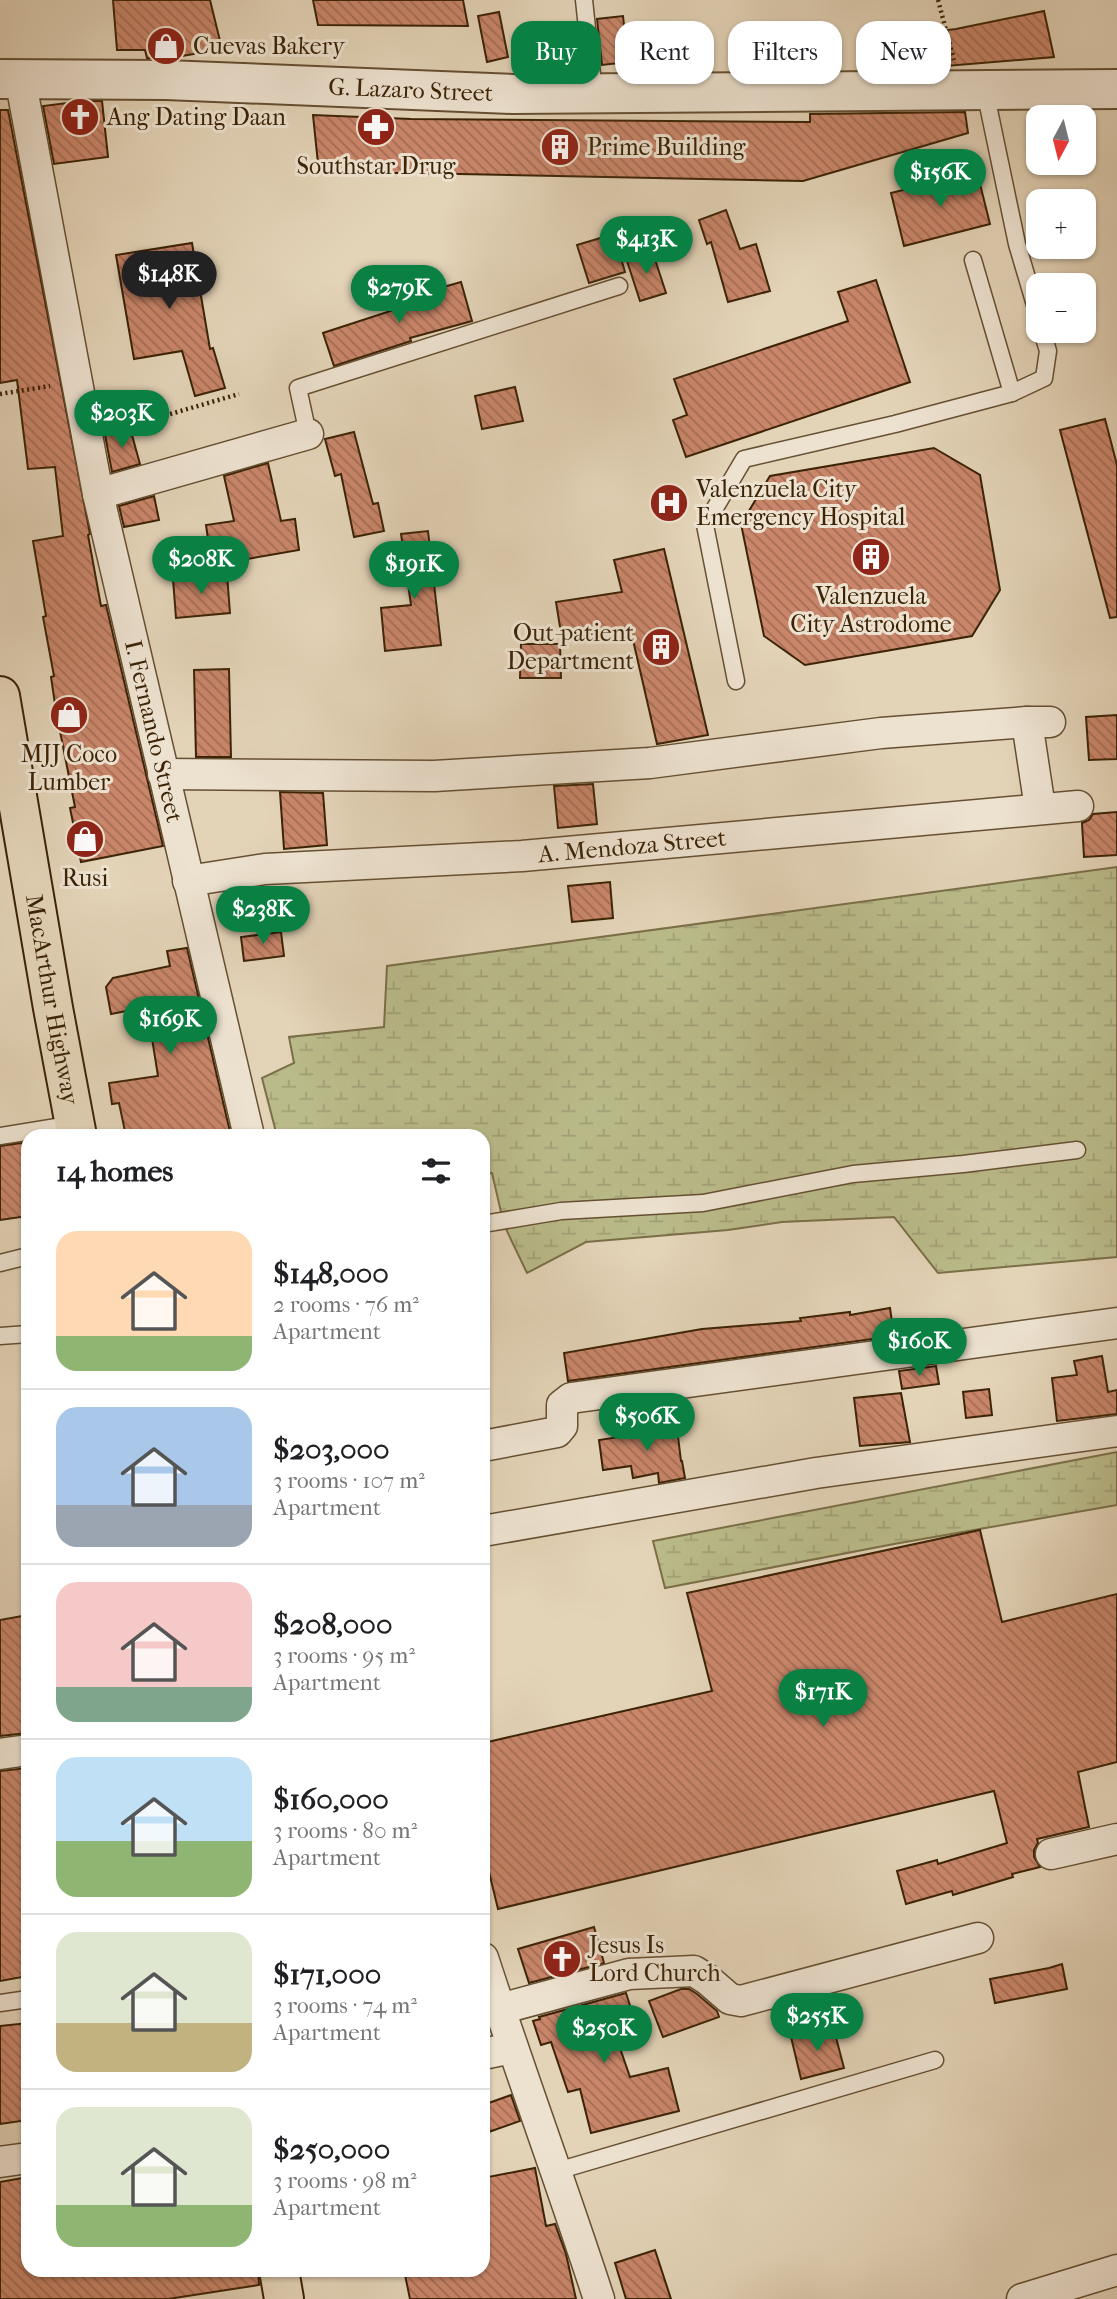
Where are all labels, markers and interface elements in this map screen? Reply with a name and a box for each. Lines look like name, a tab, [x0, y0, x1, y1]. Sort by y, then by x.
chip: Buy	[511, 21, 601, 84]
chip: Rent	[615, 21, 714, 84]
chip: Filters	[728, 21, 842, 84]
chip: New	[856, 21, 951, 84]
shop icon: Cuevas Bakery	[145, 25, 187, 67]
place label: Cuevas Bakery	[193, 32, 346, 60]
street label: G. Lazaro Street	[328, 73, 494, 107]
church icon: Ang Dating Daan	[59, 96, 101, 138]
place label: Ang Dating Daan	[106, 103, 286, 131]
north arrow	[1026, 105, 1096, 175]
map controls	[1026, 105, 1096, 343]
pharmacy icon: Southstar Drug	[355, 106, 397, 148]
building icon: Prime Building	[539, 126, 581, 168]
place label: Prime Building	[587, 133, 746, 161]
pin: $156K	[891, 150, 989, 209]
place label: Southstar Drug	[297, 152, 457, 180]
text: $156K	[910, 158, 970, 185]
button: +	[1026, 189, 1096, 259]
pin: $413K	[597, 216, 695, 276]
text: $413K	[616, 225, 676, 252]
pin: $148K	[120, 252, 218, 311]
text: $148K	[138, 260, 200, 287]
pin: $279K	[350, 266, 448, 325]
button: −	[1026, 273, 1096, 343]
text: $279K	[367, 274, 431, 301]
pin: $203K	[73, 391, 171, 450]
text: $203K	[90, 399, 154, 426]
place label: Valenzuela City Emergency Hospital	[695, 475, 906, 531]
hospital icon: Valenzuela City Emergency Hospital	[648, 482, 690, 524]
pin: $208K	[152, 536, 250, 596]
building icon: Valenzuela City Astrodome	[850, 536, 892, 578]
pin: $191K	[365, 542, 463, 601]
text: $208K	[168, 545, 234, 572]
text: $191K	[385, 550, 443, 577]
place label: Valenzuela City Astrodome	[790, 582, 952, 638]
place label: Out-patient Department	[507, 619, 634, 675]
building icon: Out-patient Department	[640, 626, 682, 668]
street label: I. Fernando Street	[119, 637, 189, 826]
shop icon: MJJ Coco Lumber	[48, 694, 90, 736]
place label: MJJ Coco Lumber	[21, 740, 117, 796]
shop icon: Rusi	[64, 818, 106, 860]
street label: A. Mendoza Street	[536, 824, 728, 869]
place label: Rusi	[62, 864, 108, 892]
pin: $238K	[214, 886, 312, 946]
street label: MacArthur Highway	[20, 892, 85, 1108]
text: $238K	[232, 895, 294, 922]
pin: $169K	[121, 996, 219, 1056]
text: $169K	[139, 1005, 201, 1032]
icon: filters	[417, 1152, 455, 1190]
text: 14 homes	[56, 1154, 173, 1189]
text: $148,000	[273, 1256, 389, 1291]
icon: home	[112, 1259, 196, 1343]
text: 2 rooms · 76 m²	[273, 1291, 419, 1318]
text: Apartment	[273, 1318, 381, 1345]
pin: $160K	[870, 1318, 968, 1378]
text: $160K	[888, 1327, 950, 1354]
pin: $506K	[598, 1394, 696, 1453]
text: $506K	[615, 1402, 679, 1429]
text: $203,000	[273, 1432, 390, 1467]
icon: home	[112, 1435, 196, 1519]
text: 3 rooms · 107 m²	[273, 1467, 425, 1494]
text: Apartment	[273, 1494, 381, 1521]
text: $208,000	[273, 1607, 392, 1642]
icon: home	[112, 1610, 196, 1694]
text: 3 rooms · 95 m²	[273, 1642, 415, 1669]
text: Apartment	[273, 1669, 381, 1696]
pin: $171K	[774, 1670, 872, 1729]
text: $171K	[795, 1678, 851, 1705]
text: $160,000	[273, 1782, 389, 1817]
icon: home	[112, 1785, 196, 1869]
text: 3 rooms · 80 m²	[273, 1817, 417, 1844]
text: Apartment	[273, 1844, 381, 1871]
place label: Jesus Is Lord Church	[587, 1931, 721, 1987]
church icon: Jesus Is Lord Church	[541, 1938, 583, 1980]
text: $171,000	[273, 1957, 381, 1992]
icon: home	[112, 1960, 196, 2044]
text: 3 rooms · 74 m²	[273, 1992, 417, 2019]
pin: $255K	[768, 1994, 866, 2053]
text: $255K	[787, 2002, 847, 2029]
pin: $250K	[555, 2006, 653, 2065]
text: $250K	[572, 2014, 636, 2041]
text: Apartment	[273, 2019, 381, 2046]
text: $250,000	[273, 2132, 390, 2167]
icon: home	[112, 2135, 196, 2219]
text: 3 rooms · 98 m²	[273, 2167, 417, 2194]
text: Apartment	[273, 2194, 381, 2221]

